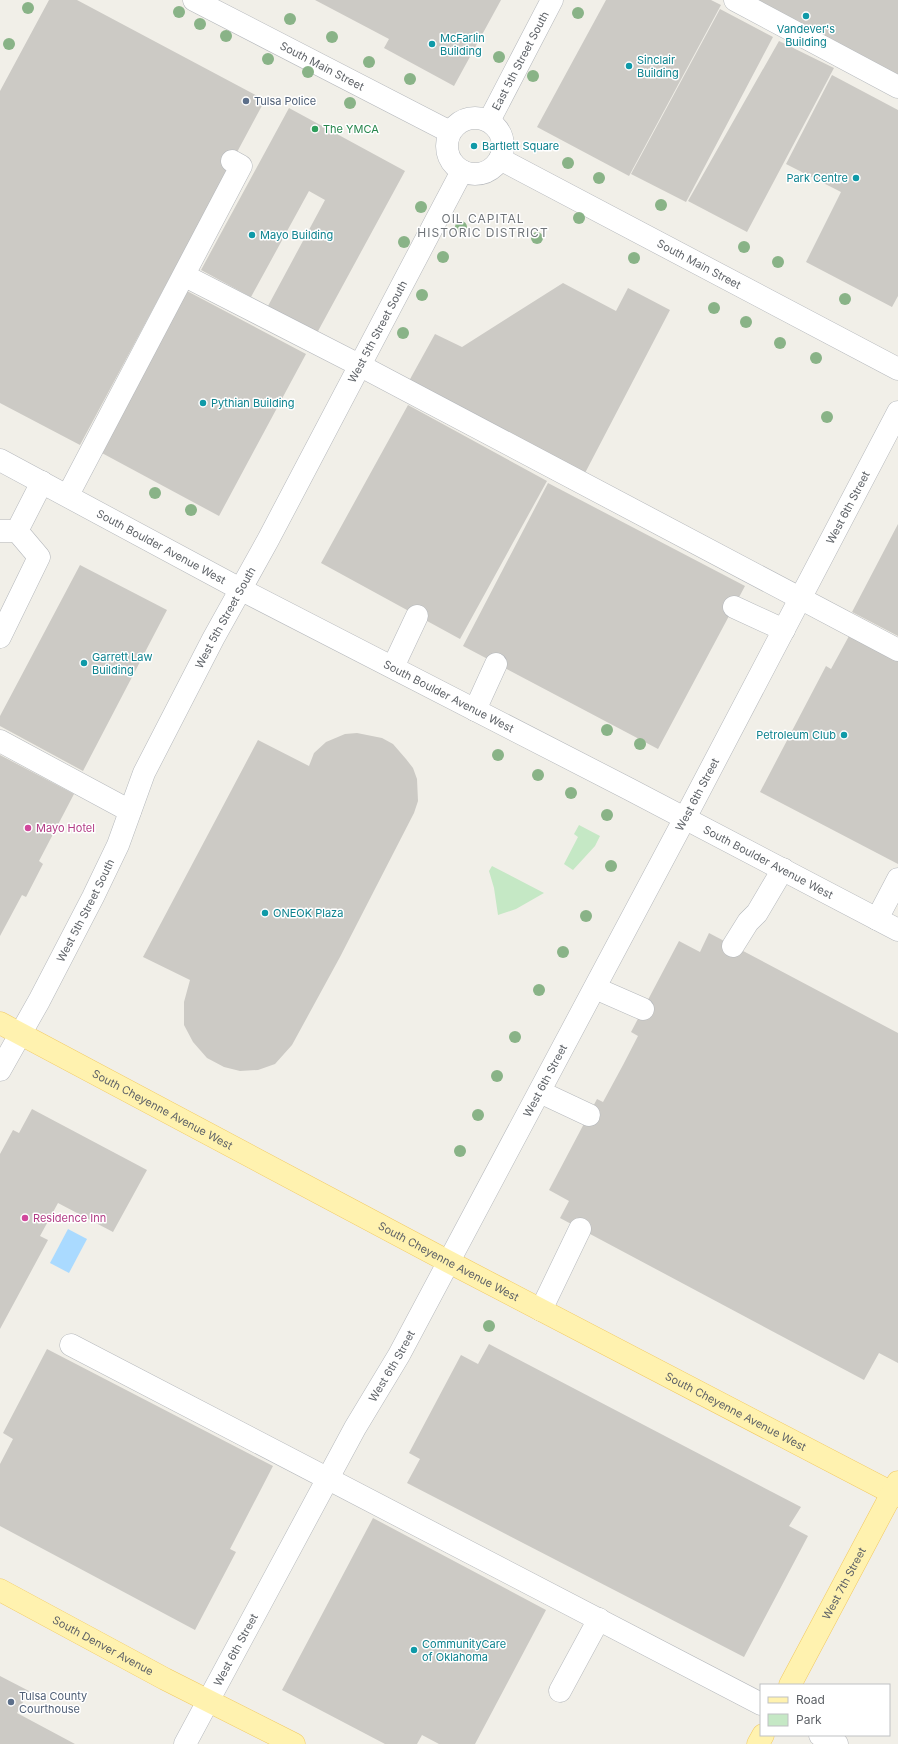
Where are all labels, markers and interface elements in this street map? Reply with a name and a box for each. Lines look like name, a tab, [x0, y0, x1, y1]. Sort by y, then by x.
street label: East 5th Street South	[489, 9, 552, 113]
marker: Vandever's Building	[801, 11, 811, 21]
place label: Vandever's Building	[777, 22, 835, 49]
place label: McFarlin Building	[440, 31, 485, 58]
street label: South Main Street	[277, 38, 367, 94]
marker: McFarlin Building	[427, 39, 437, 49]
place label: Sinclair Building	[637, 53, 679, 80]
marker: Sinclair Building	[624, 61, 634, 71]
place label: Tulsa Police	[254, 94, 316, 108]
marker: Tulsa Police	[241, 96, 251, 106]
place label: The YMCA	[323, 122, 379, 136]
marker: The YMCA	[310, 124, 320, 134]
place label: Bartlett Square	[482, 139, 559, 153]
marker: Bartlett Square	[469, 141, 479, 151]
place label: Park Centre	[786, 171, 848, 185]
marker: Park Centre	[851, 173, 861, 183]
district label: OIL CAPITAL HISTORIC DISTRICT	[417, 211, 549, 240]
place label: Mayo Building	[260, 228, 333, 242]
marker: Mayo Building	[247, 230, 257, 240]
street label: South Main Street	[655, 236, 744, 292]
street label: West 5th Street South	[345, 278, 410, 385]
place label: Pythian Building	[211, 396, 295, 410]
marker: Pythian Building	[198, 398, 208, 408]
street label: West 6th Street	[823, 468, 873, 546]
street label: South Boulder Avenue West	[94, 506, 229, 587]
street label: West 5th Street South	[192, 564, 259, 671]
place label: Garrett Law Building	[92, 650, 153, 677]
street label: South Boulder Avenue West	[381, 657, 516, 736]
marker: Garrett Law Building	[79, 658, 89, 668]
place label: Petroleum Club	[756, 728, 836, 742]
marker: Petroleum Club	[839, 730, 849, 740]
street label: West 6th Street	[672, 755, 722, 833]
place label: Mayo Hotel	[36, 821, 95, 835]
street label: South Boulder Avenue West	[701, 822, 836, 902]
marker: Mayo Hotel	[23, 823, 33, 833]
street label: West 5th Street South	[53, 857, 117, 964]
place label: ONEOK Plaza	[273, 906, 343, 920]
marker: ONEOK Plaza	[260, 908, 270, 918]
street label: West 6th Street	[520, 1041, 570, 1119]
street label: South Cheyenne Avenue West	[90, 1066, 235, 1153]
place label: Residence Inn	[33, 1211, 106, 1225]
marker: Residence Inn	[20, 1213, 30, 1223]
street label: South Cheyenne Avenue West	[376, 1219, 522, 1304]
street label: West 6th Street	[366, 1327, 418, 1404]
street label: South Cheyenne Avenue West	[663, 1369, 809, 1454]
street label: West 7th Street	[819, 1545, 869, 1622]
street label: West 6th Street	[210, 1611, 261, 1688]
street label: South Denver Avenue	[50, 1613, 156, 1678]
place label: CommunityCare of Oklahoma	[422, 1637, 506, 1664]
marker: CommunityCare of Oklahoma	[409, 1645, 419, 1655]
legend	[760, 1684, 890, 1736]
place label: Tulsa County Courthouse	[19, 1689, 87, 1716]
text: Road	[796, 1692, 825, 1707]
marker: Tulsa County Courthouse	[6, 1697, 16, 1707]
text: Park	[796, 1712, 822, 1727]

